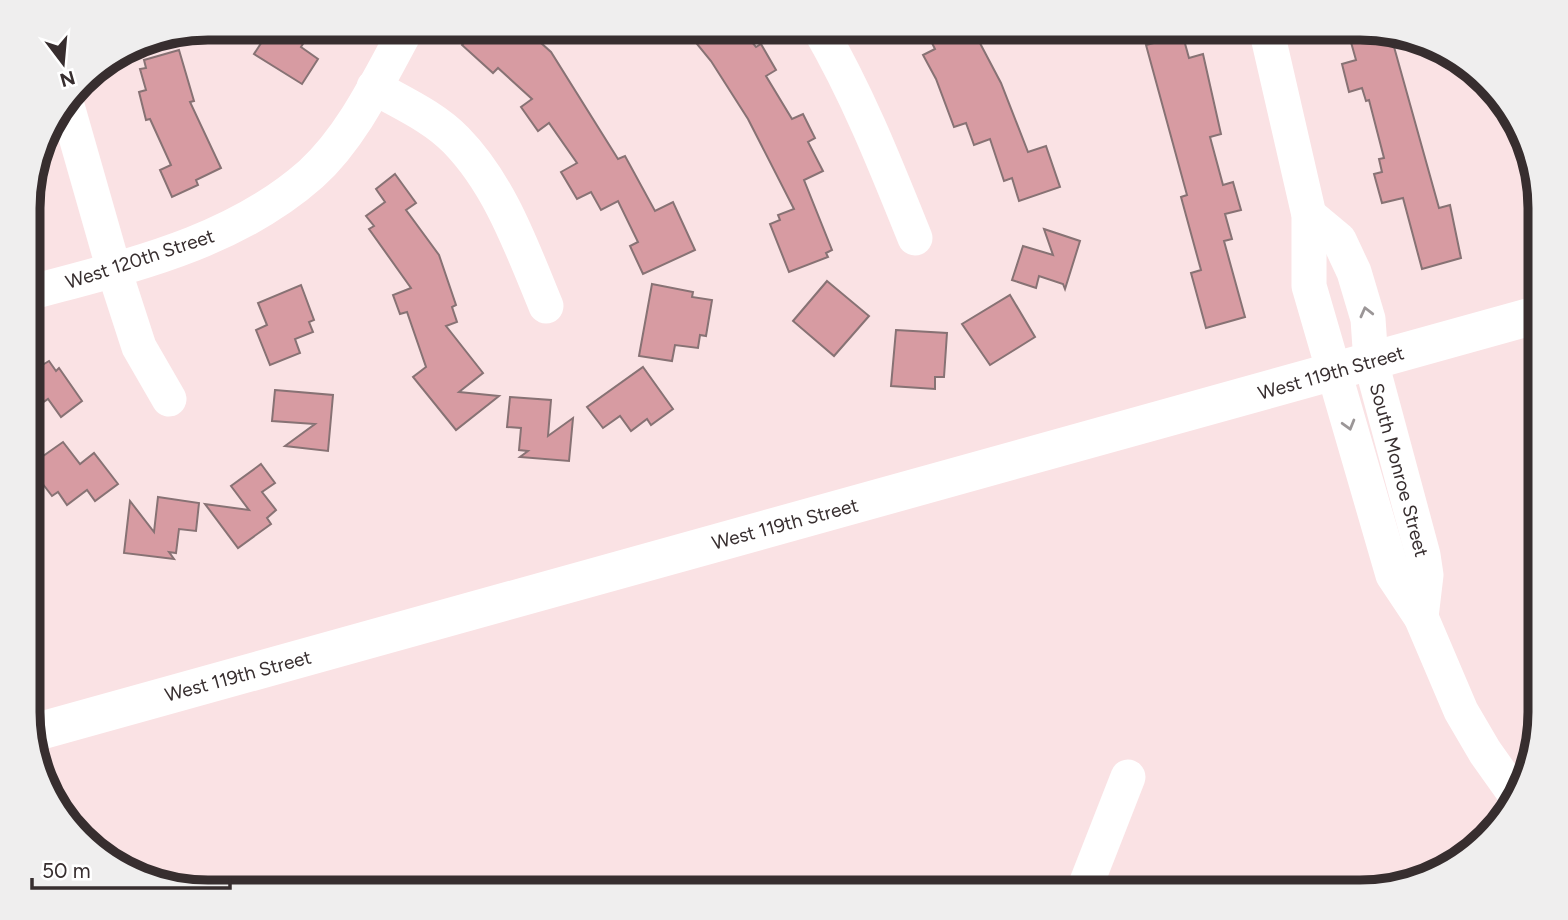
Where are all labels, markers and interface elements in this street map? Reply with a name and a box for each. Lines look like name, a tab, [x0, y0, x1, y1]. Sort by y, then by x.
north arrow	[28, 28, 98, 98]
text: N	[57, 66, 78, 92]
street label: West 120th Street	[63, 224, 217, 294]
one-way arrow	[1360, 306, 1374, 318]
street label: West 119th Street	[1255, 341, 1407, 405]
street label: South Monroe Street	[1365, 380, 1433, 560]
one-way arrow	[1341, 419, 1356, 431]
street label: West 119th Street	[709, 493, 861, 555]
street label: West 119th Street	[162, 645, 314, 707]
scale bar	[32, 846, 229, 890]
text: 50 m	[42, 858, 91, 883]

